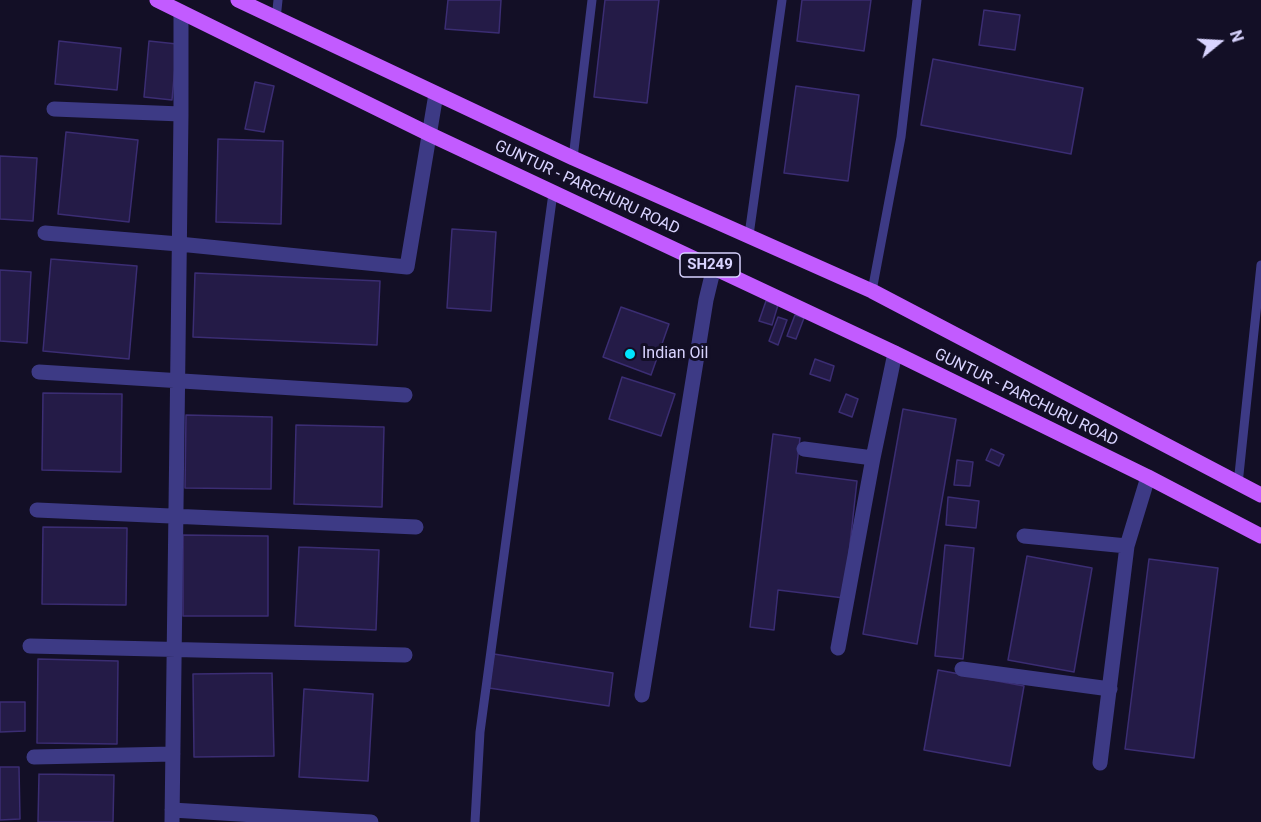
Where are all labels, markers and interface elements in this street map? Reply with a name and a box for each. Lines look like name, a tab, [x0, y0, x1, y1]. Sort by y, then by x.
north arrow	[1189, 12, 1249, 72]
text: N	[1226, 28, 1247, 45]
street label: GUNTUR - PARCHURU ROAD	[491, 137, 683, 239]
road number: SH249	[680, 253, 740, 277]
place label: Indian Oil	[642, 344, 708, 364]
street label: GUNTUR - PARCHURU ROAD	[931, 345, 1121, 451]
marker: Indian Oil	[623, 347, 637, 361]

